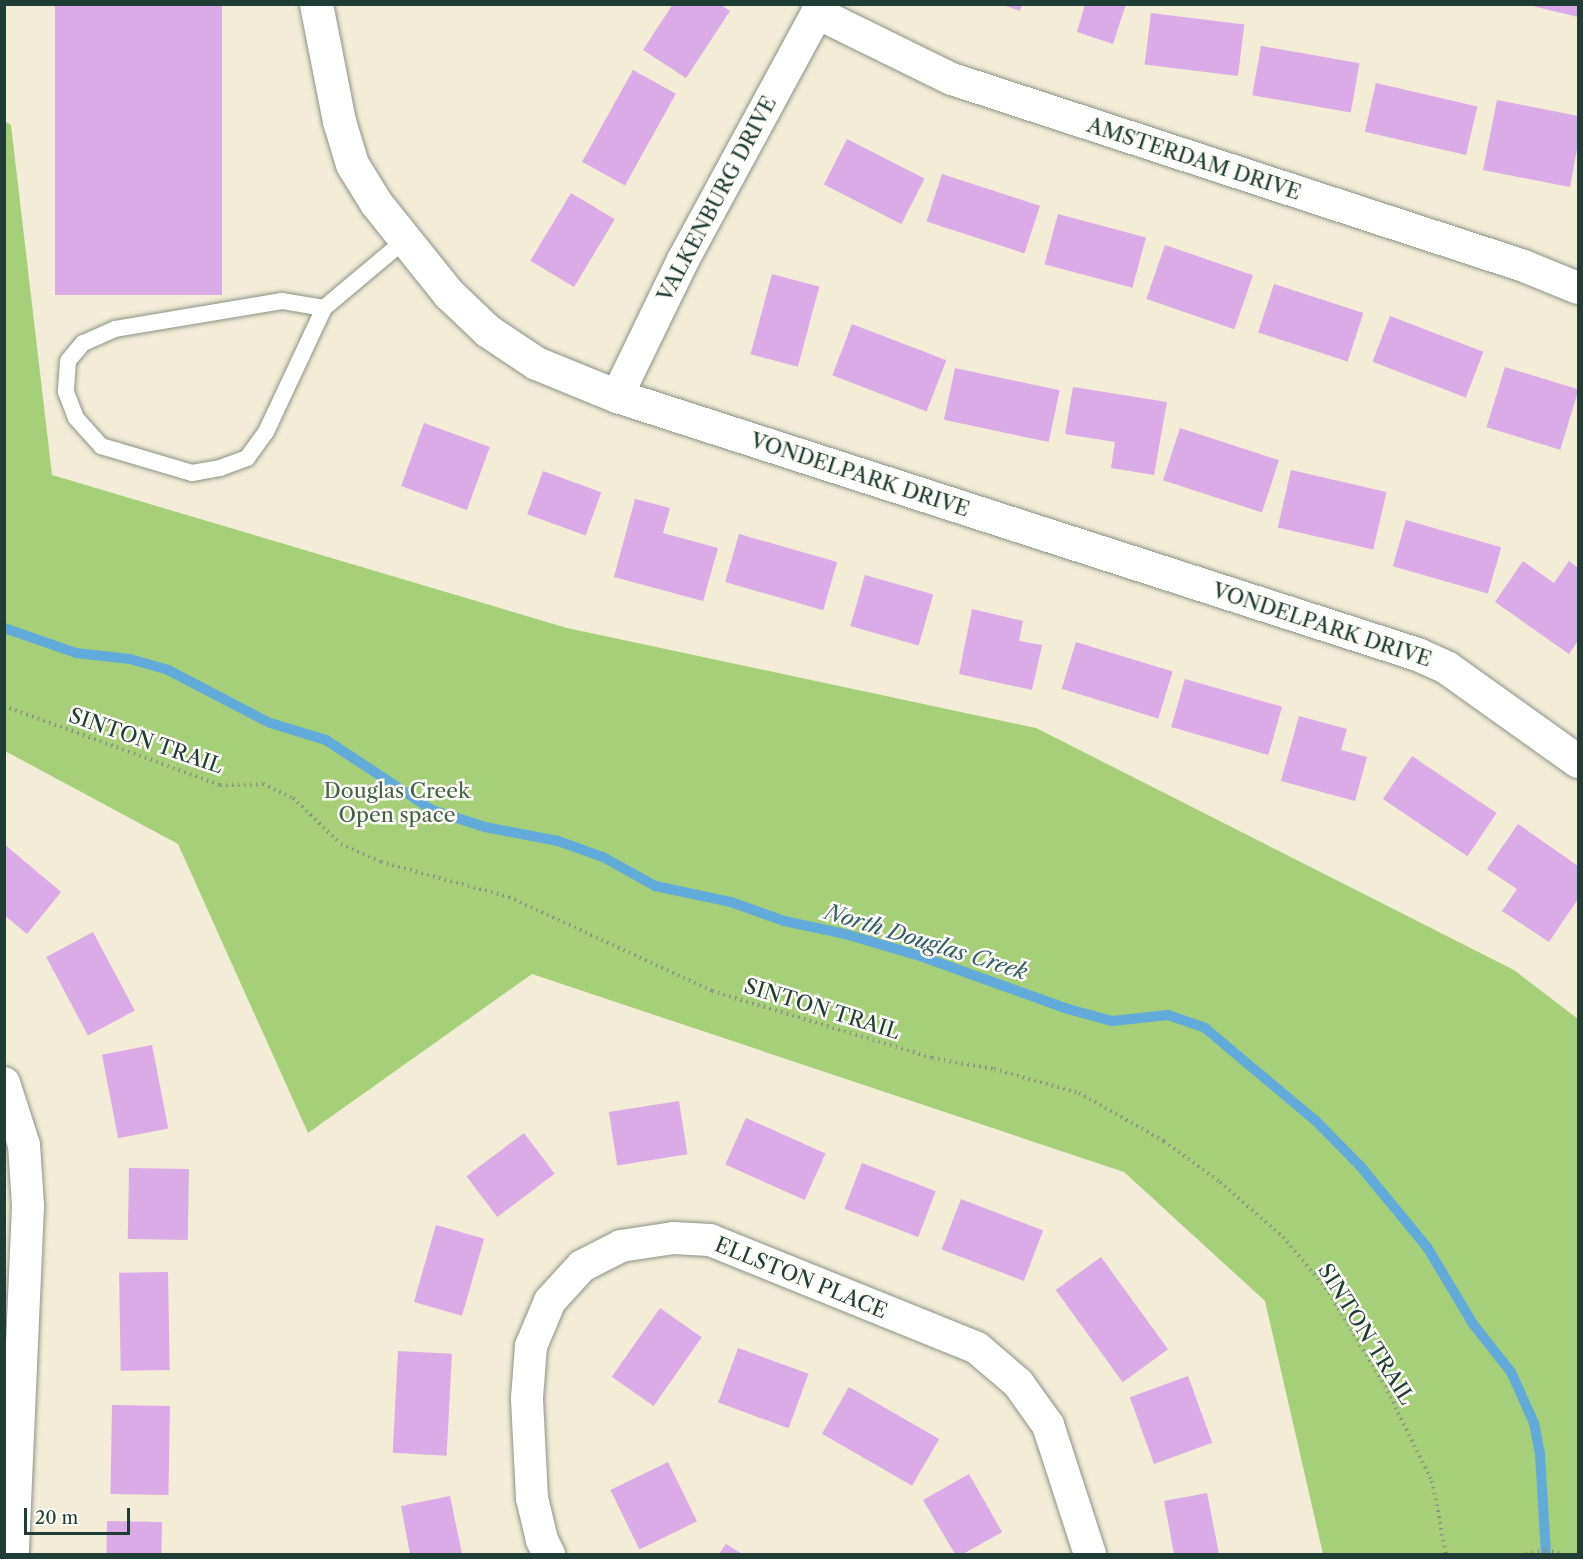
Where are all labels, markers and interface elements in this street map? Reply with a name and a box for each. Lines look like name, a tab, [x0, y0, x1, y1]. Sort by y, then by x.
street label: VALKENBURG DRIVE	[652, 92, 782, 306]
street label: AMSTERDAM DRIVE	[1084, 113, 1304, 205]
street label: VONDELPARK DRIVE	[747, 428, 973, 522]
street label: VONDELPARK DRIVE	[1209, 578, 1435, 672]
street label: SINTON TRAIL	[65, 703, 227, 779]
park label: Douglas Creek Open space	[324, 778, 470, 828]
water label: North Douglas Creek	[822, 899, 1030, 985]
street label: SINTON TRAIL	[741, 973, 903, 1045]
street label: ELLSTON PLACE	[711, 1232, 891, 1324]
street label: SINTON TRAIL	[1312, 1259, 1420, 1409]
scale bar	[27, 1496, 134, 1534]
text: 20 m	[35, 1507, 78, 1529]

